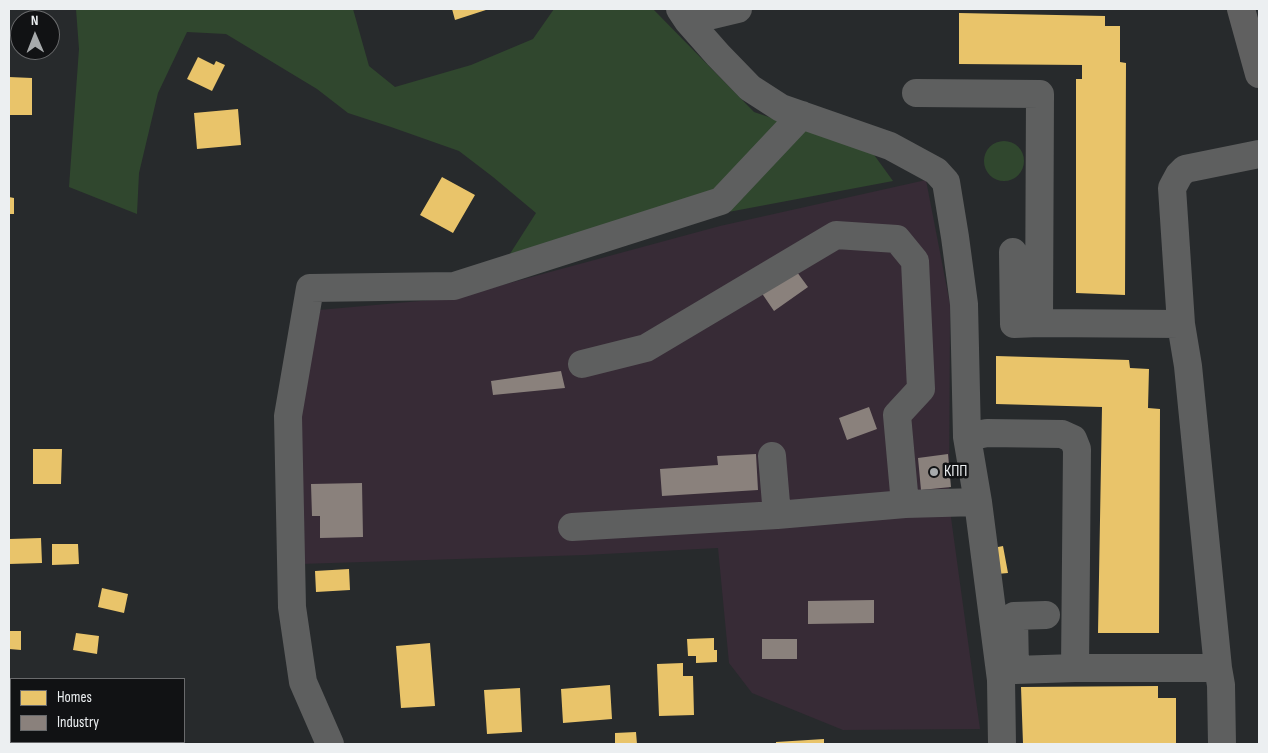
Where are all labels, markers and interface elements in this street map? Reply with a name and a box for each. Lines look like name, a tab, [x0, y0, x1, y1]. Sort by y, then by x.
north arrow	[10, 10, 60, 60]
text: N	[31, 12, 39, 29]
place label: КПП	[944, 462, 967, 482]
marker: КПП	[928, 466, 940, 478]
legend	[10, 678, 185, 743]
text: Homes	[57, 688, 92, 707]
text: Industry	[57, 713, 99, 732]

